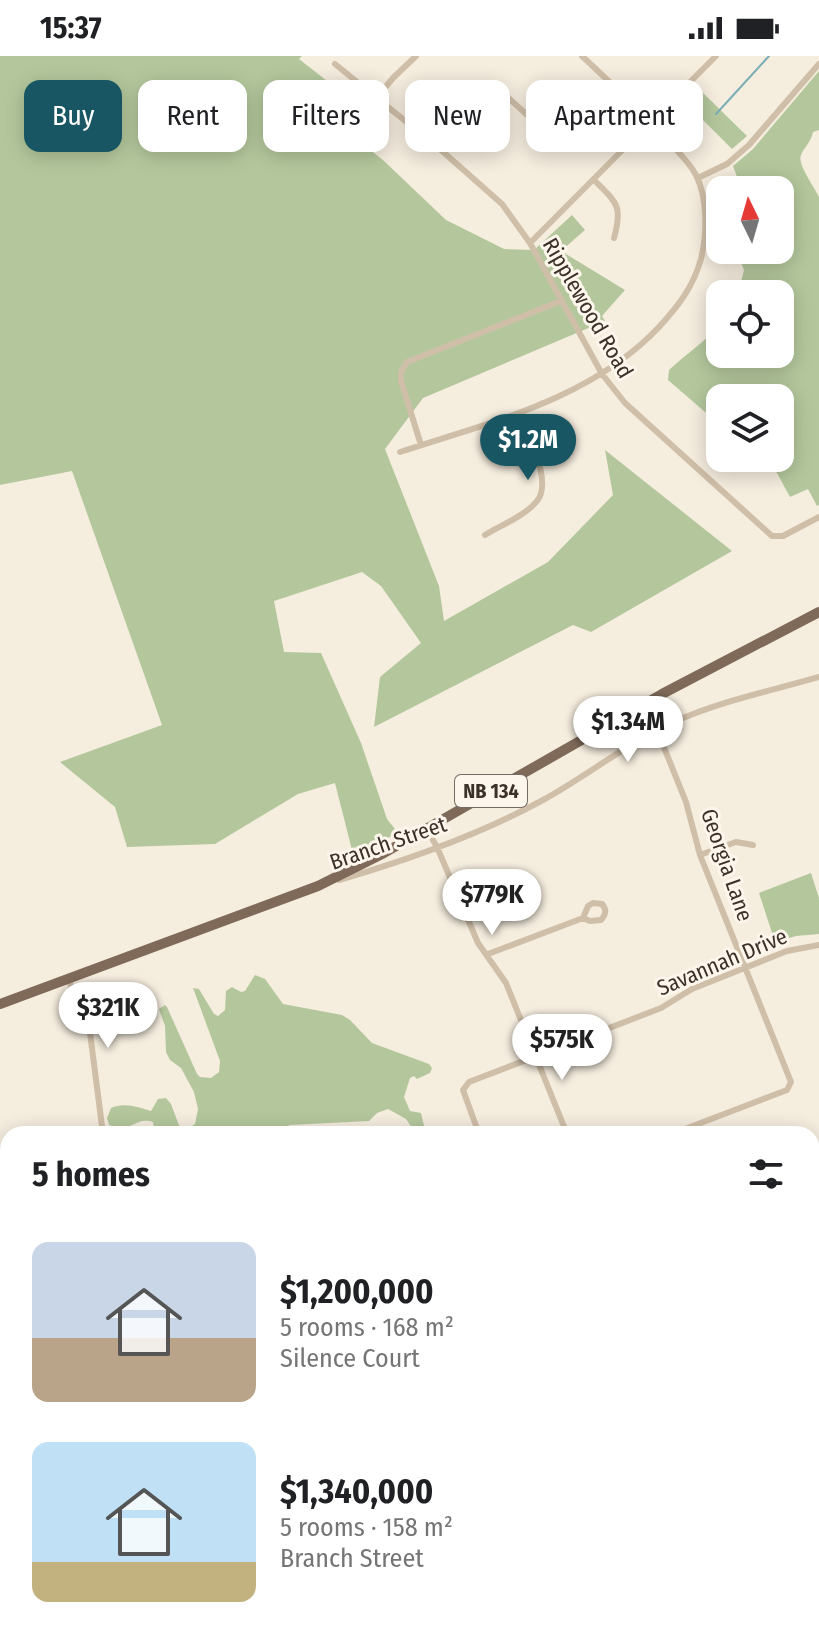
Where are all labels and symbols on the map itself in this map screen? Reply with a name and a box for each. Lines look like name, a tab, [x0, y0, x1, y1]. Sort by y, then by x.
north arrow	[706, 176, 794, 264]
street label: Ripplewood Road	[537, 233, 639, 383]
pin: $1.2M	[472, 414, 584, 482]
pin: $1.34M	[563, 696, 693, 764]
road number: NB 134	[455, 775, 527, 807]
street label: Georgia Lane	[695, 805, 759, 925]
street label: Branch Street	[326, 810, 451, 876]
pin: $779K	[436, 869, 548, 937]
street label: Savannah Drive	[653, 922, 791, 1002]
pin: $321K	[52, 982, 164, 1050]
pin: $575K	[506, 1014, 618, 1082]

